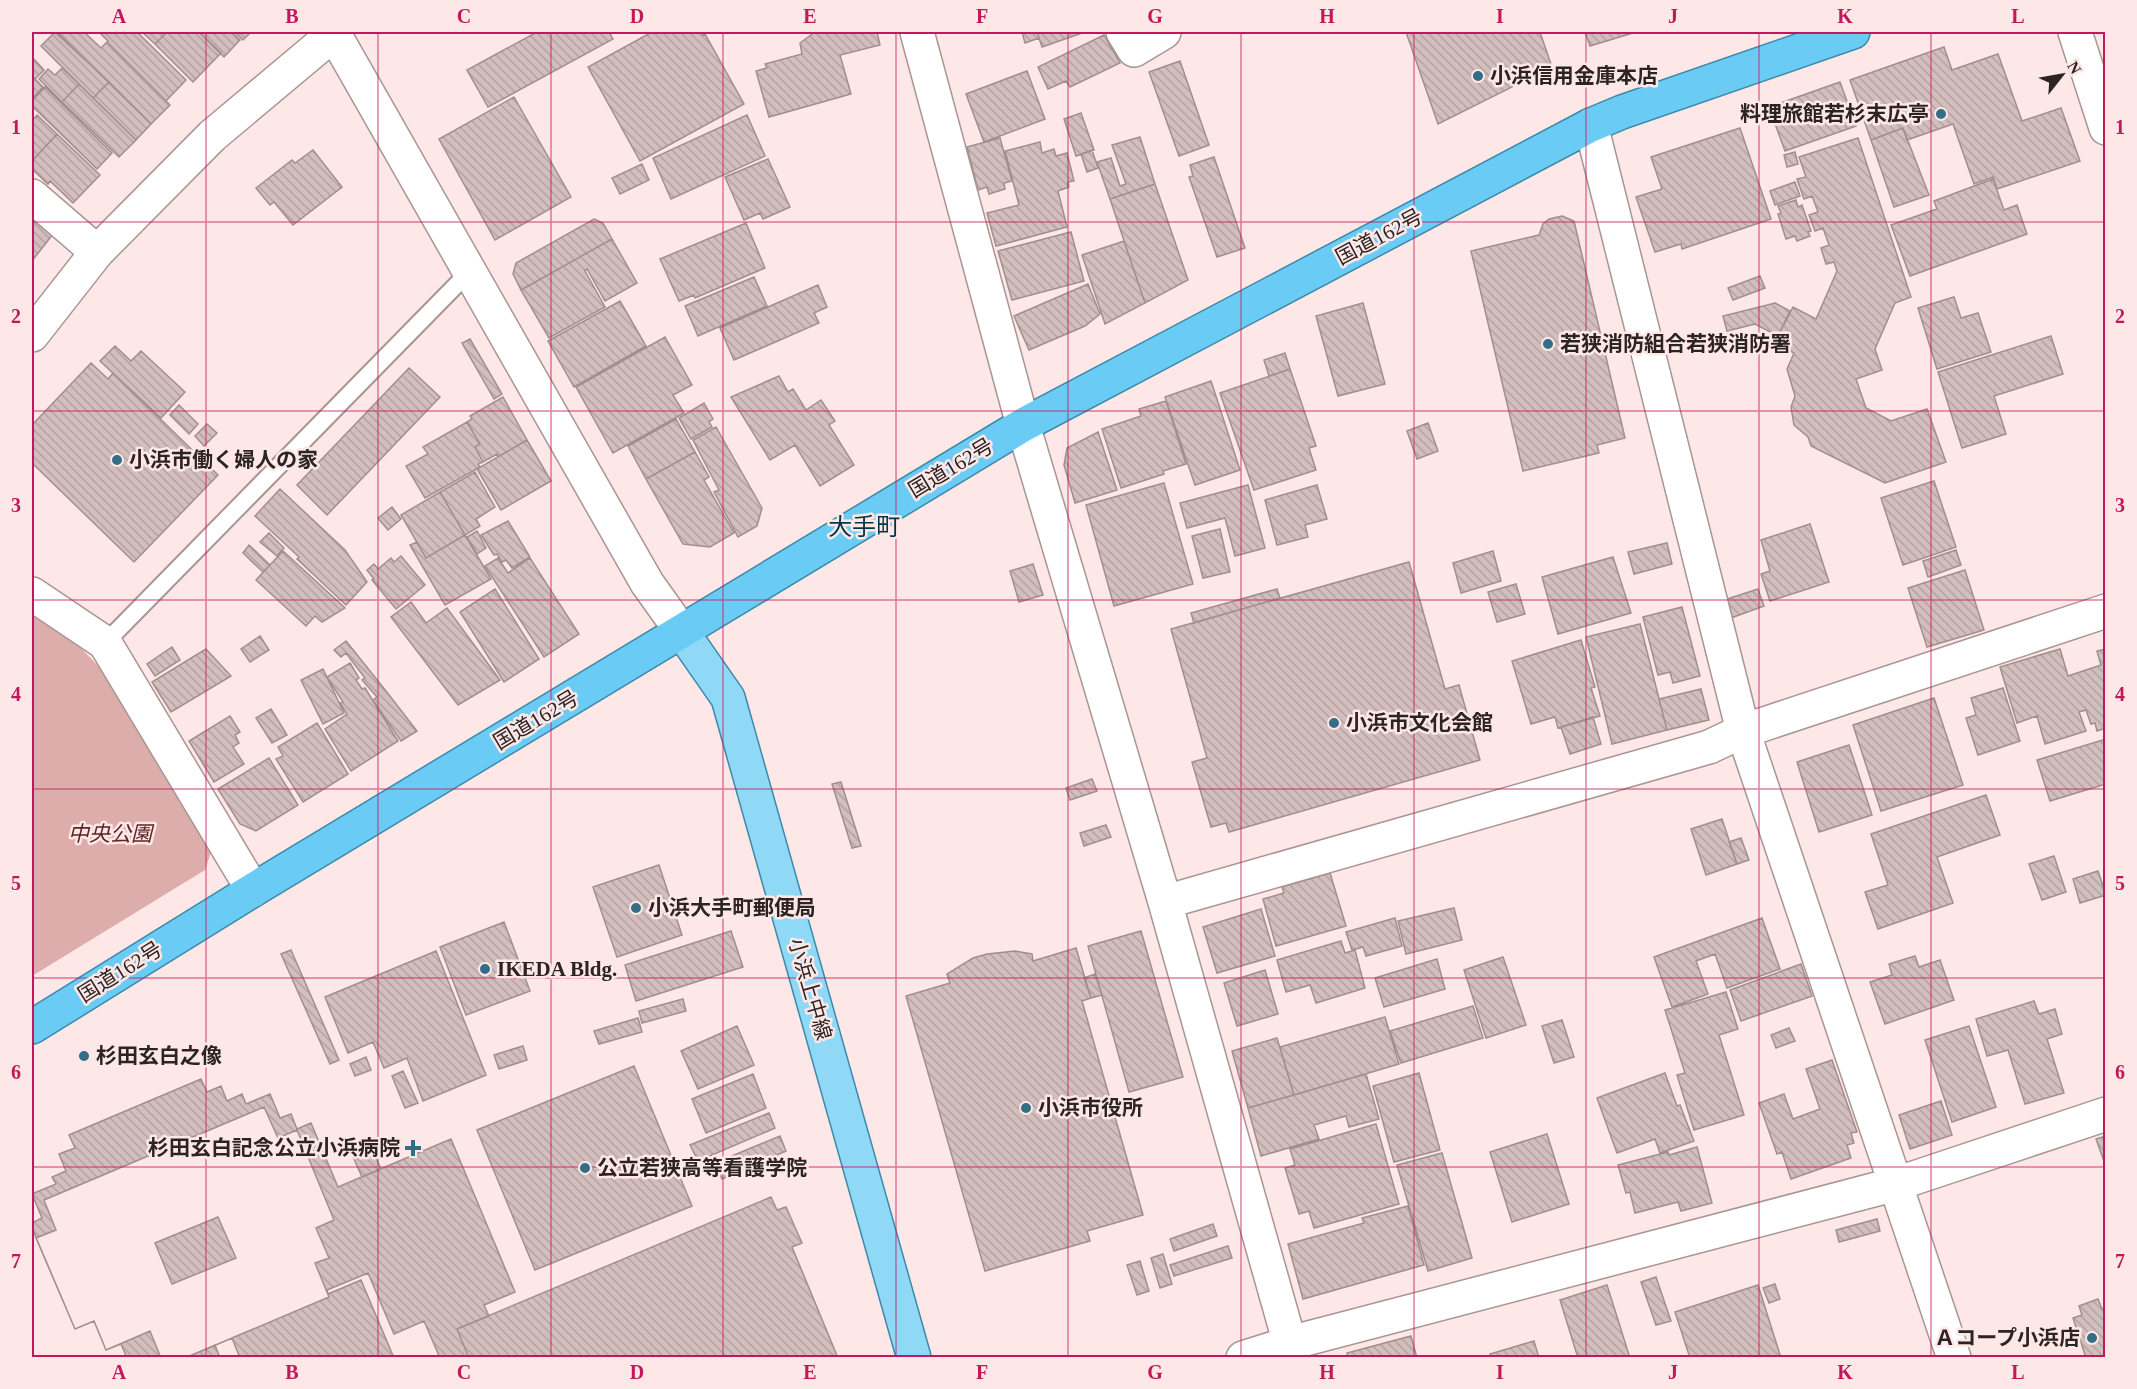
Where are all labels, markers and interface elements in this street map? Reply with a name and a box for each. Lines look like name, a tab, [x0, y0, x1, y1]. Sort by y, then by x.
text: A	[112, 5, 127, 27]
text: B	[285, 5, 299, 27]
text: C	[457, 5, 471, 27]
text: D	[630, 5, 644, 27]
text: E	[803, 5, 817, 27]
text: F	[976, 5, 988, 27]
text: G	[1147, 5, 1163, 27]
text: H	[1319, 5, 1335, 27]
text: I	[1496, 5, 1504, 27]
text: J	[1668, 5, 1678, 27]
text: K	[1837, 5, 1853, 27]
text: L	[2011, 5, 2025, 27]
north arrow	[2032, 45, 2092, 105]
text: N	[2064, 58, 2085, 77]
place label: 小浜信用金庫本店	[1490, 64, 1658, 88]
marker: 小浜信用金庫本店	[1471, 69, 1485, 83]
place label: 料理旅館若杉末広亭	[1740, 102, 1929, 126]
marker: 料理旅館若杉末広亭	[1934, 107, 1948, 121]
text: 1	[11, 116, 21, 138]
text: 1	[2115, 116, 2125, 138]
street label: 国道162号	[1332, 204, 1426, 270]
text: 2	[11, 305, 21, 327]
text: 2	[2115, 305, 2125, 327]
place label: 若狭消防組合若狭消防署	[1560, 332, 1791, 356]
marker: 若狭消防組合若狭消防署	[1541, 337, 1555, 351]
street label: 国道162号	[904, 433, 998, 503]
place label: 小浜市働く婦人の家	[129, 448, 318, 472]
marker: 小浜市働く婦人の家	[110, 453, 124, 467]
text: 3	[11, 494, 21, 516]
text: 3	[2115, 494, 2125, 516]
district label: 大手町	[828, 514, 900, 540]
text: 4	[11, 683, 21, 705]
text: 4	[2115, 683, 2125, 705]
street label: 国道162号	[489, 685, 583, 755]
place label: 小浜市文化会館	[1346, 711, 1493, 735]
marker: 小浜市文化会館	[1327, 716, 1341, 730]
park label: 中央公園	[68, 822, 155, 846]
text: 5	[11, 872, 21, 894]
text: 5	[2115, 872, 2125, 894]
place label: 小浜大手町郵便局	[648, 896, 816, 920]
marker: 小浜大手町郵便局	[629, 901, 643, 915]
street label: 小浜上中線	[784, 935, 836, 1043]
street label: 国道162号	[74, 937, 166, 1007]
place label: IKEDA Bldg.	[497, 957, 617, 981]
marker: IKEDA Bldg.	[478, 962, 492, 976]
place label: 杉田玄白之像	[96, 1044, 222, 1068]
marker: 杉田玄白之像	[77, 1049, 91, 1063]
text: 6	[11, 1061, 21, 1083]
text: 6	[2115, 1061, 2125, 1083]
place label: 小浜市役所	[1038, 1096, 1143, 1120]
marker: 小浜市役所	[1019, 1101, 1033, 1115]
place label: 杉田玄白記念公立小浜病院	[148, 1136, 400, 1160]
marker: 杉田玄白記念公立小浜病院	[404, 1139, 422, 1157]
place label: 公立若狭高等看護学院	[597, 1156, 807, 1180]
marker: 公立若狭高等看護学院	[578, 1161, 592, 1175]
text: 7	[11, 1250, 21, 1272]
text: 7	[2115, 1250, 2125, 1272]
place label: Ａコープ小浜店	[1934, 1326, 2080, 1350]
marker: Ａコープ小浜店	[2085, 1331, 2099, 1345]
text: A	[112, 1361, 127, 1383]
text: B	[285, 1361, 299, 1383]
text: C	[457, 1361, 471, 1383]
text: D	[630, 1361, 644, 1383]
text: E	[803, 1361, 817, 1383]
text: F	[976, 1361, 988, 1383]
text: G	[1147, 1361, 1163, 1383]
text: H	[1319, 1361, 1335, 1383]
text: I	[1496, 1361, 1504, 1383]
text: J	[1668, 1361, 1678, 1383]
text: K	[1837, 1361, 1853, 1383]
text: L	[2011, 1361, 2025, 1383]

